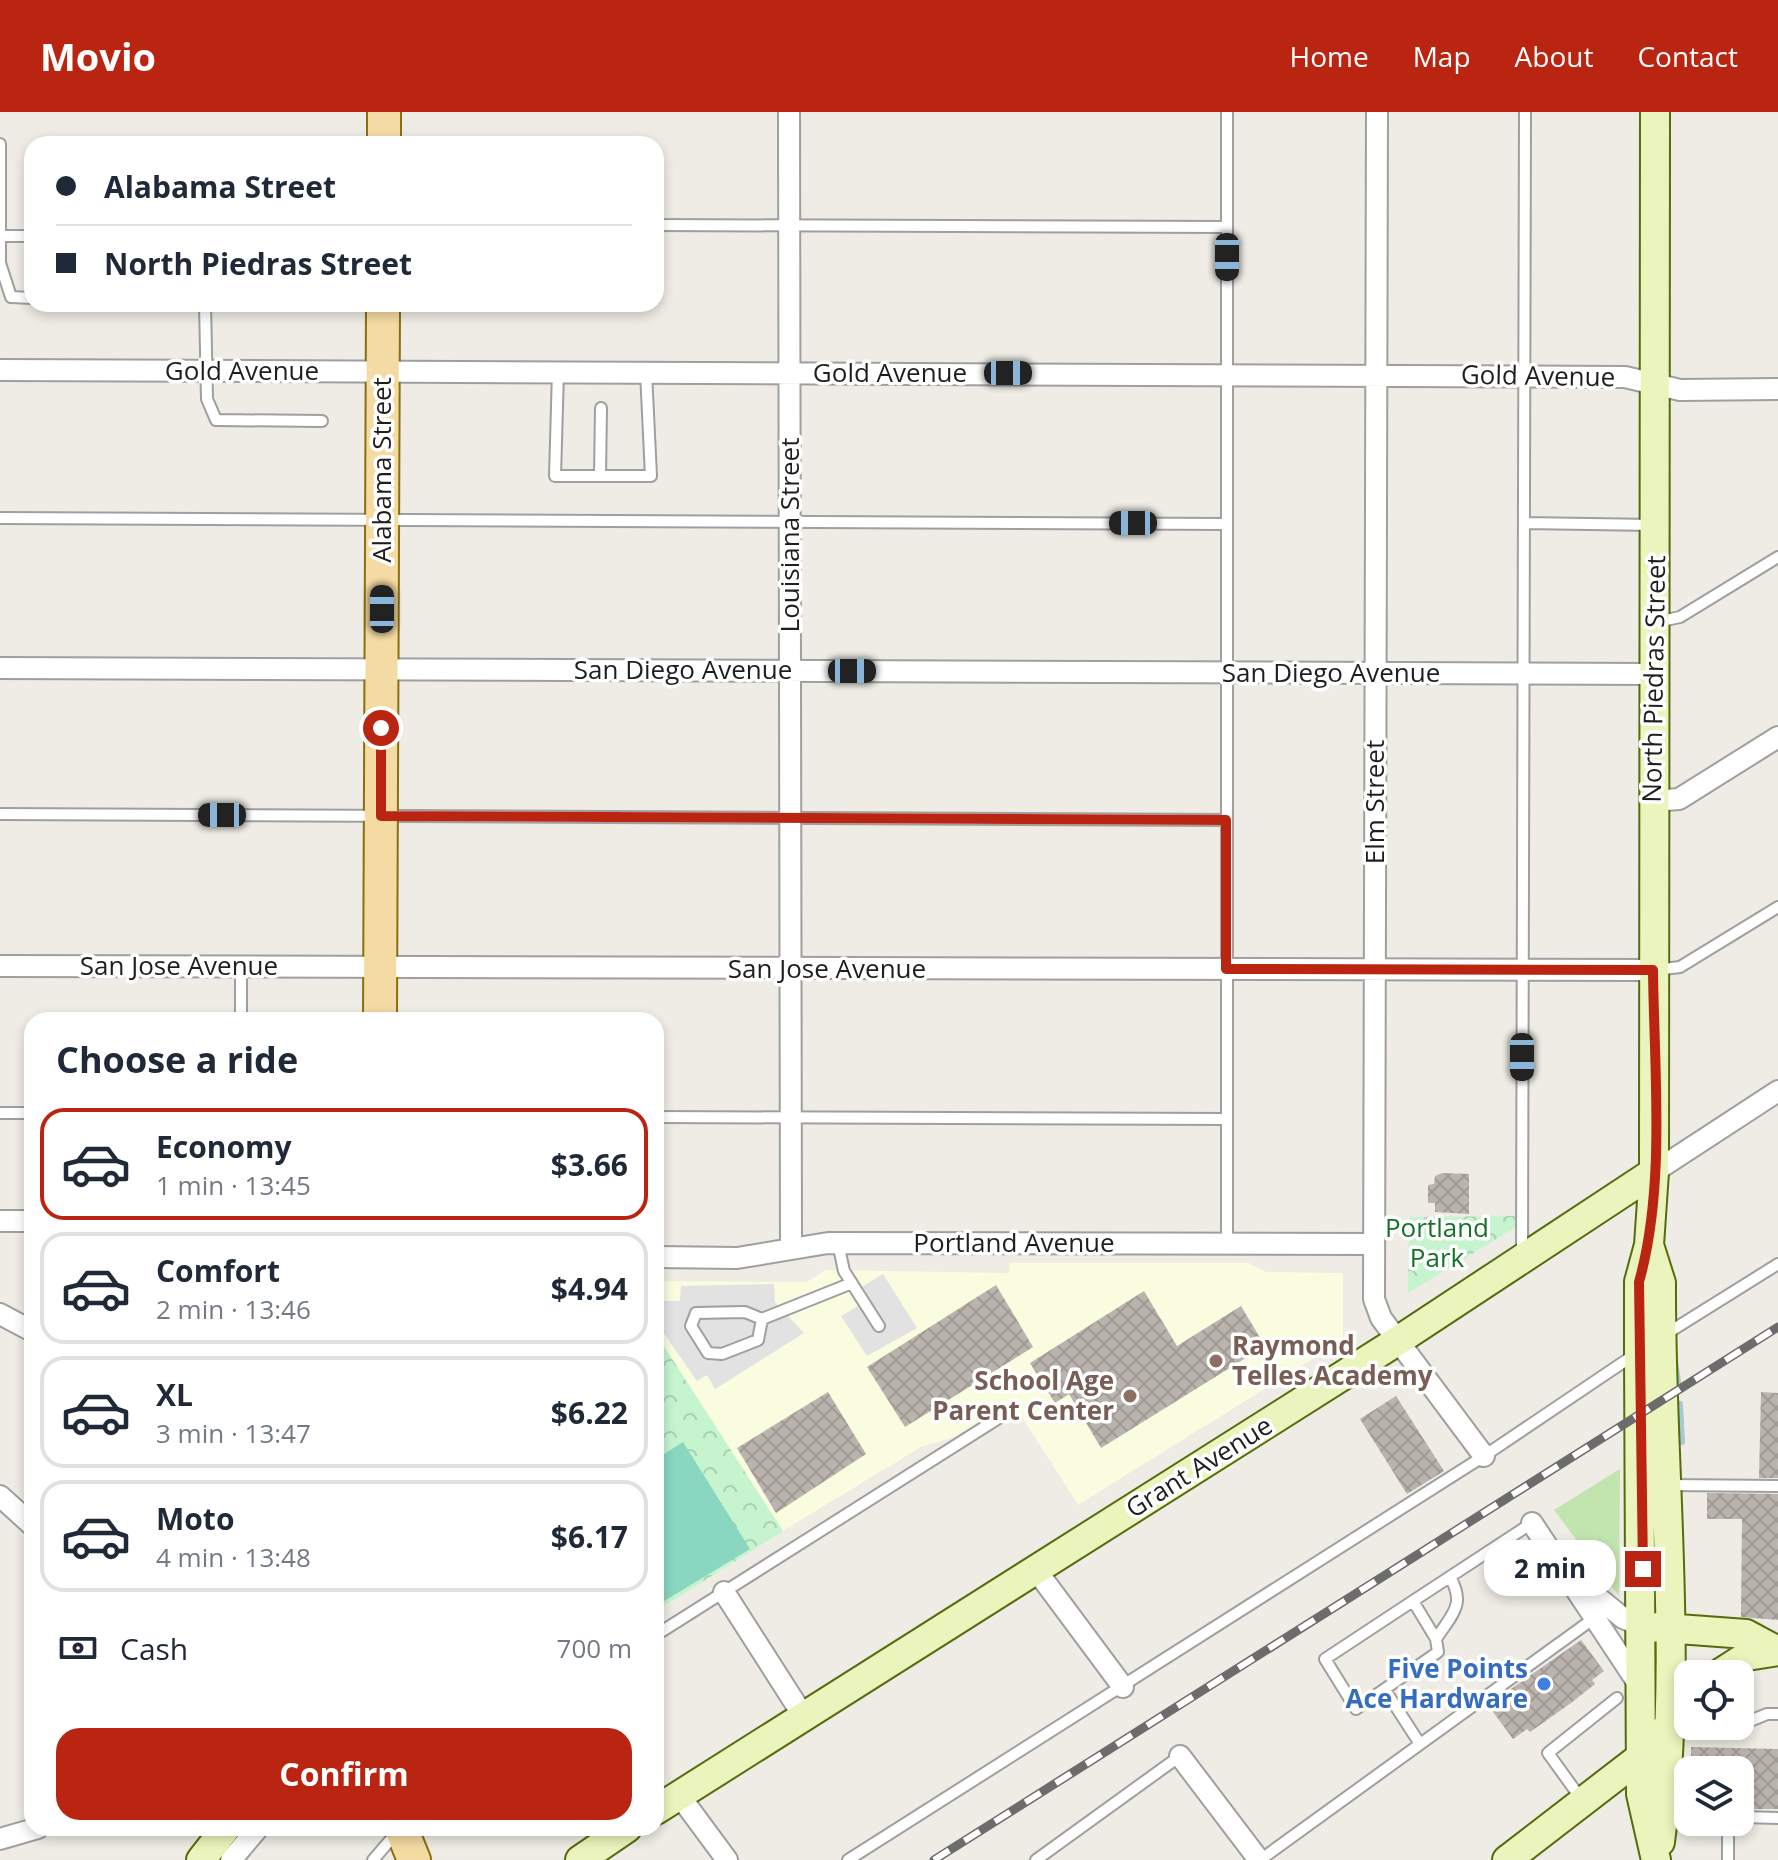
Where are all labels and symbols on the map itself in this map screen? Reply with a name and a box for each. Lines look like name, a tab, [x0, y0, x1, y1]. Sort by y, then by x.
car	[1215, 233, 1239, 281]
street label: Gold Avenue	[165, 352, 319, 388]
street label: Gold Avenue	[813, 354, 967, 390]
street label: Gold Avenue	[1461, 356, 1615, 394]
car	[984, 361, 1032, 385]
street label: Alabama Street	[363, 377, 399, 563]
street label: Louisiana Street	[771, 438, 807, 632]
car	[1109, 511, 1157, 535]
street label: North Piedras Street	[1633, 555, 1673, 803]
car	[370, 585, 394, 633]
street label: San Diego Avenue	[574, 651, 792, 687]
street label: San Diego Avenue	[1222, 654, 1440, 690]
car	[828, 659, 876, 683]
route start	[363, 710, 399, 746]
street label: Elm Street	[1356, 740, 1392, 864]
car	[198, 803, 246, 827]
street label: San Jose Avenue	[80, 947, 278, 983]
street label: San Jose Avenue	[728, 950, 926, 986]
car	[1510, 1033, 1534, 1081]
park label: Portland Park	[1385, 1209, 1489, 1275]
street label: Portland Avenue	[913, 1224, 1115, 1260]
place label: Raymond Telles Academy	[1232, 1327, 1433, 1393]
marker: Raymond Telles Academy	[1207, 1352, 1225, 1370]
place label: School Age Parent Center	[932, 1362, 1114, 1428]
marker: School Age Parent Center	[1121, 1387, 1139, 1405]
street label: Grant Avenue	[1118, 1407, 1279, 1526]
callout: 2 min	[1483, 1541, 1615, 1597]
route end	[1625, 1551, 1661, 1587]
place label: Five Points Ace Hardware	[1346, 1650, 1528, 1716]
marker: Five Points Ace Hardware	[1535, 1675, 1553, 1693]

